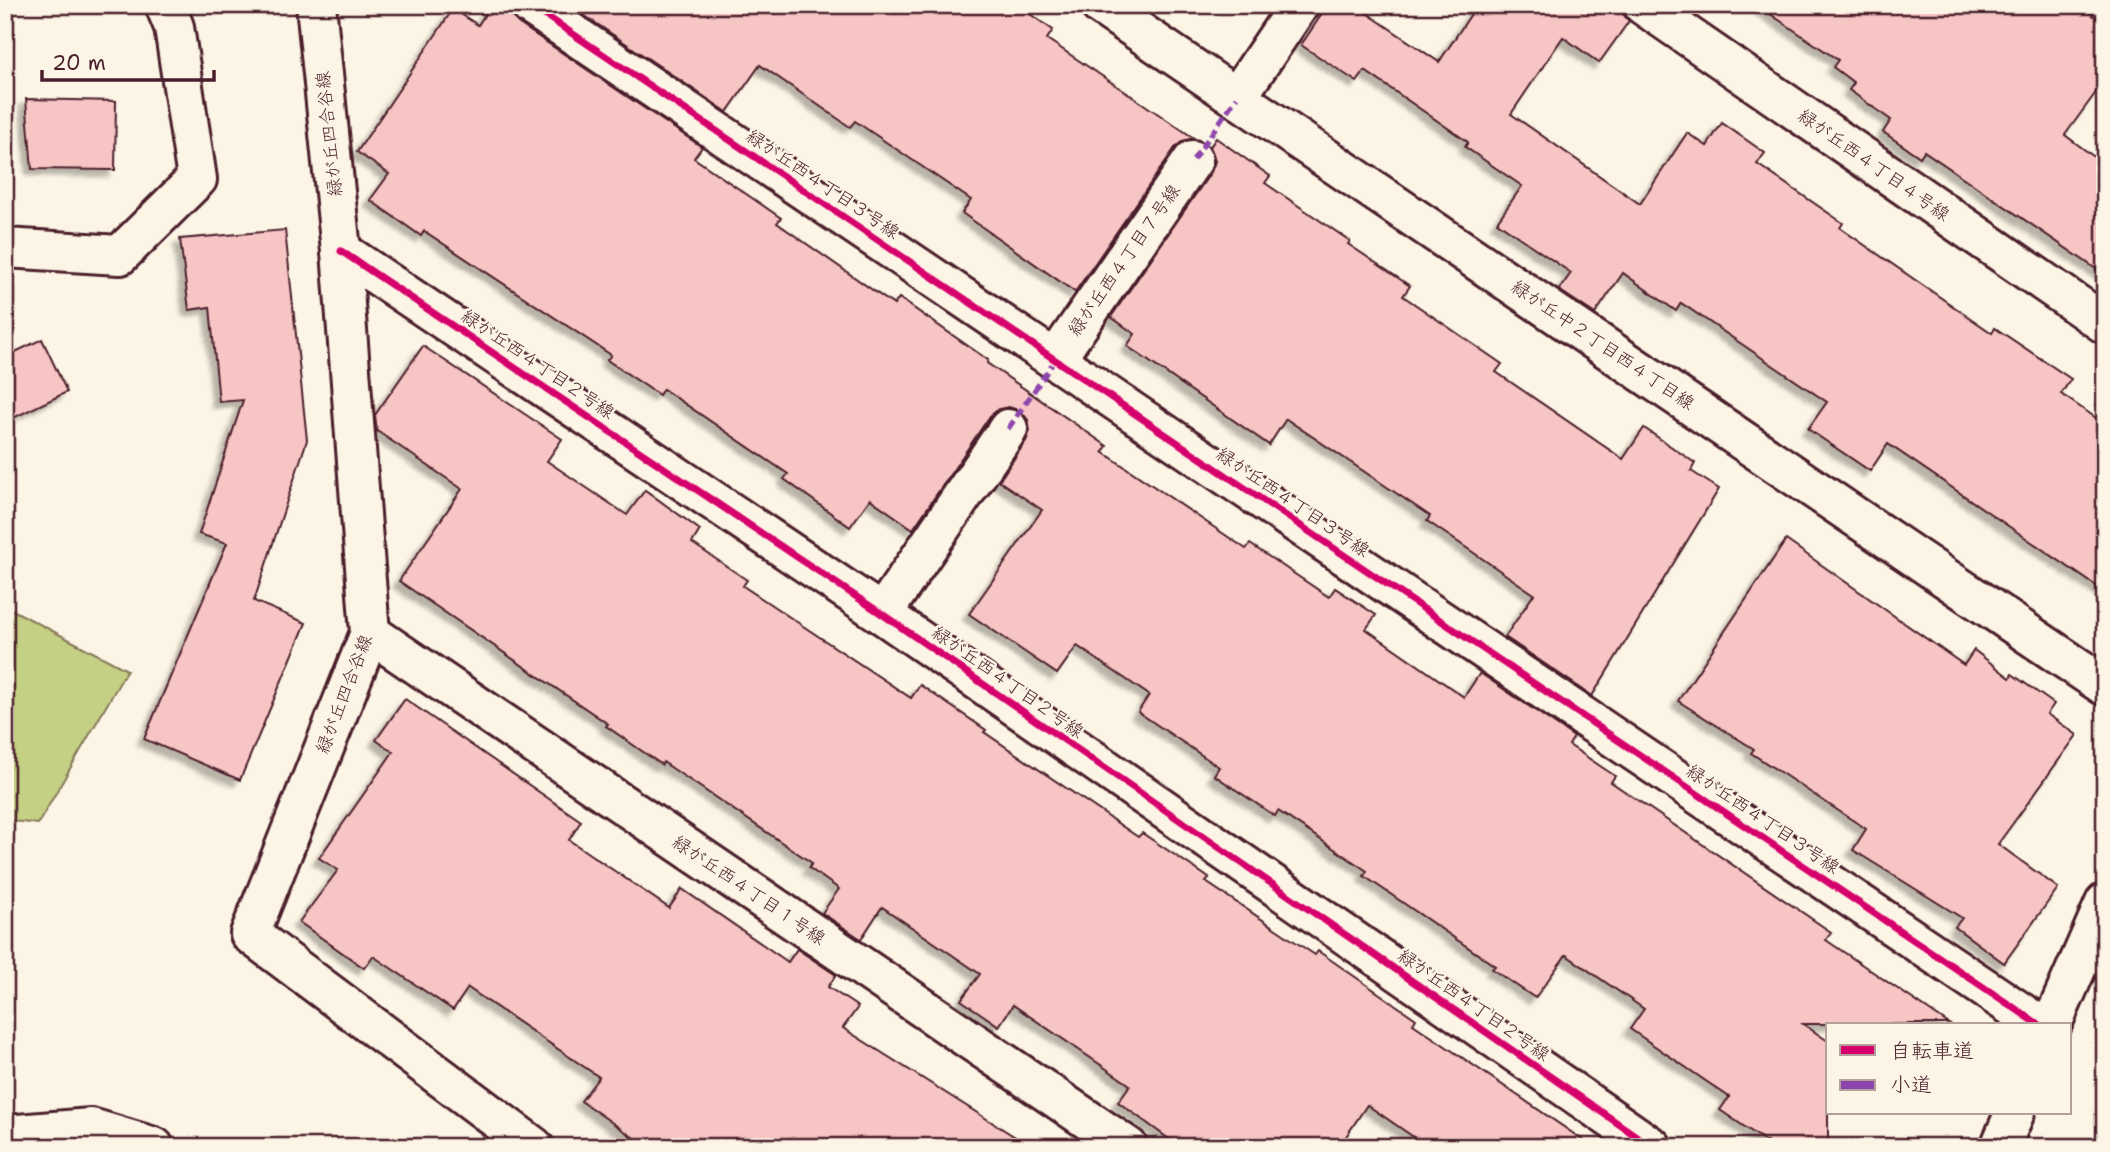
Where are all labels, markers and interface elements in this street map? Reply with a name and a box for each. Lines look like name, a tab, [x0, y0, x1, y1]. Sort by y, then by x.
scale bar	[42, 38, 214, 82]
text: 20 m	[52, 49, 106, 77]
street label: 緑が丘四合谷線	[310, 70, 348, 198]
street label: 緑が丘西４丁目４号線	[1793, 104, 1955, 226]
street label: 緑が丘西４丁目３号線	[742, 124, 904, 244]
street label: 緑が丘西４丁目７号線	[1063, 179, 1185, 341]
street label: 緑が丘中２丁目西４丁目線	[1507, 275, 1699, 415]
street label: 緑が丘西４丁目２号線	[457, 304, 619, 424]
street label: 緑が丘西４丁目３号線	[1212, 442, 1374, 562]
street label: 緑が丘西４丁目２号線	[927, 621, 1089, 743]
street label: 緑が丘四合谷線	[310, 631, 378, 757]
street label: 緑が丘西４丁目３号線	[1682, 759, 1844, 879]
street label: 緑が丘西４丁目１号線	[668, 830, 830, 950]
street label: 緑が丘西４丁目２号線	[1393, 944, 1555, 1066]
legend	[1826, 1023, 2072, 1114]
text: 自転車道	[1890, 1037, 1974, 1065]
text: 小道	[1890, 1071, 1932, 1099]

